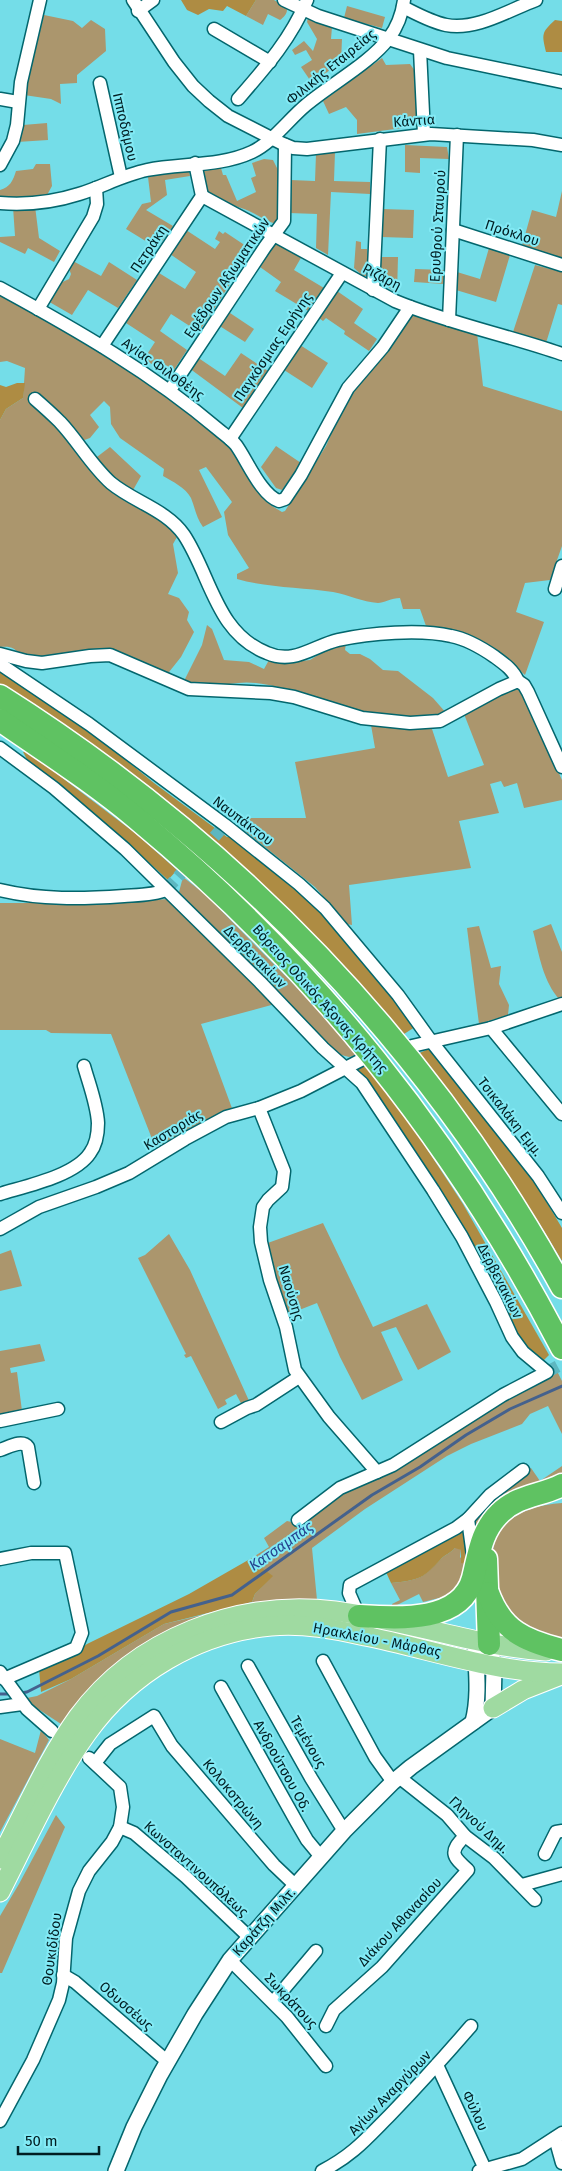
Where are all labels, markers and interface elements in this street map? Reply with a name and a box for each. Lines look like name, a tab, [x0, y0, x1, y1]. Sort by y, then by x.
street label: Φιλικής Εταιρείας	[283, 25, 380, 108]
street label: Ιπποδάμου	[109, 91, 141, 163]
street label: Κάντια	[393, 111, 435, 131]
street label: Ερυθρού Σταυρού	[427, 169, 449, 283]
street label: Εφέδρων Αξιωματικών	[180, 214, 274, 341]
street label: Πρόκλου	[483, 216, 541, 250]
street label: Πετράκη	[127, 222, 171, 276]
street label: Ριζάρη	[360, 260, 404, 294]
street label: Παγκόσμιας Ειρήνης	[230, 289, 316, 405]
street label: Αγίας Φιλοθέης	[119, 334, 208, 404]
street label: Ναυπάκτου	[209, 793, 277, 849]
street label: Βόρειος Οδικός Άξονας Κρήτης	[249, 921, 392, 1077]
street label: Δερβενακίων	[220, 922, 290, 992]
street label: Τσικαλάκη Εμμ.	[474, 1074, 546, 1160]
street label: Καστοριάς	[141, 1106, 206, 1154]
street label: Δερβενακίων	[474, 1241, 526, 1321]
street label: Ναούσης	[275, 1263, 308, 1323]
water label: Κατσαμπάς	[246, 1517, 317, 1575]
street label: Ηρακλείου - Μάρθας	[312, 1619, 443, 1661]
street label: Τεμένους	[286, 1713, 330, 1771]
street label: Ανδρούτσου Οδ.	[250, 1717, 314, 1815]
street label: Κολοκοτρώνη	[199, 1756, 267, 1832]
street label: Γληνού Δημ.	[445, 1793, 513, 1857]
street label: Κωνσταντινουπόλεως	[140, 1818, 252, 1921]
street label: Διάκου Αθανασίου	[355, 1874, 445, 1970]
street label: Καράτζη Μιλτ.	[229, 1884, 299, 1960]
street label: Θουκιδίδου	[38, 1911, 66, 1987]
street label: Σωκράτους	[261, 1970, 321, 2033]
street label: Οδυσσέως	[96, 1978, 157, 2034]
street label: Αγίων Αναργύρων	[345, 2047, 435, 2139]
street label: Φύλου	[458, 2088, 492, 2134]
scale bar	[18, 2124, 99, 2156]
text: 50 m	[25, 2132, 58, 2150]

